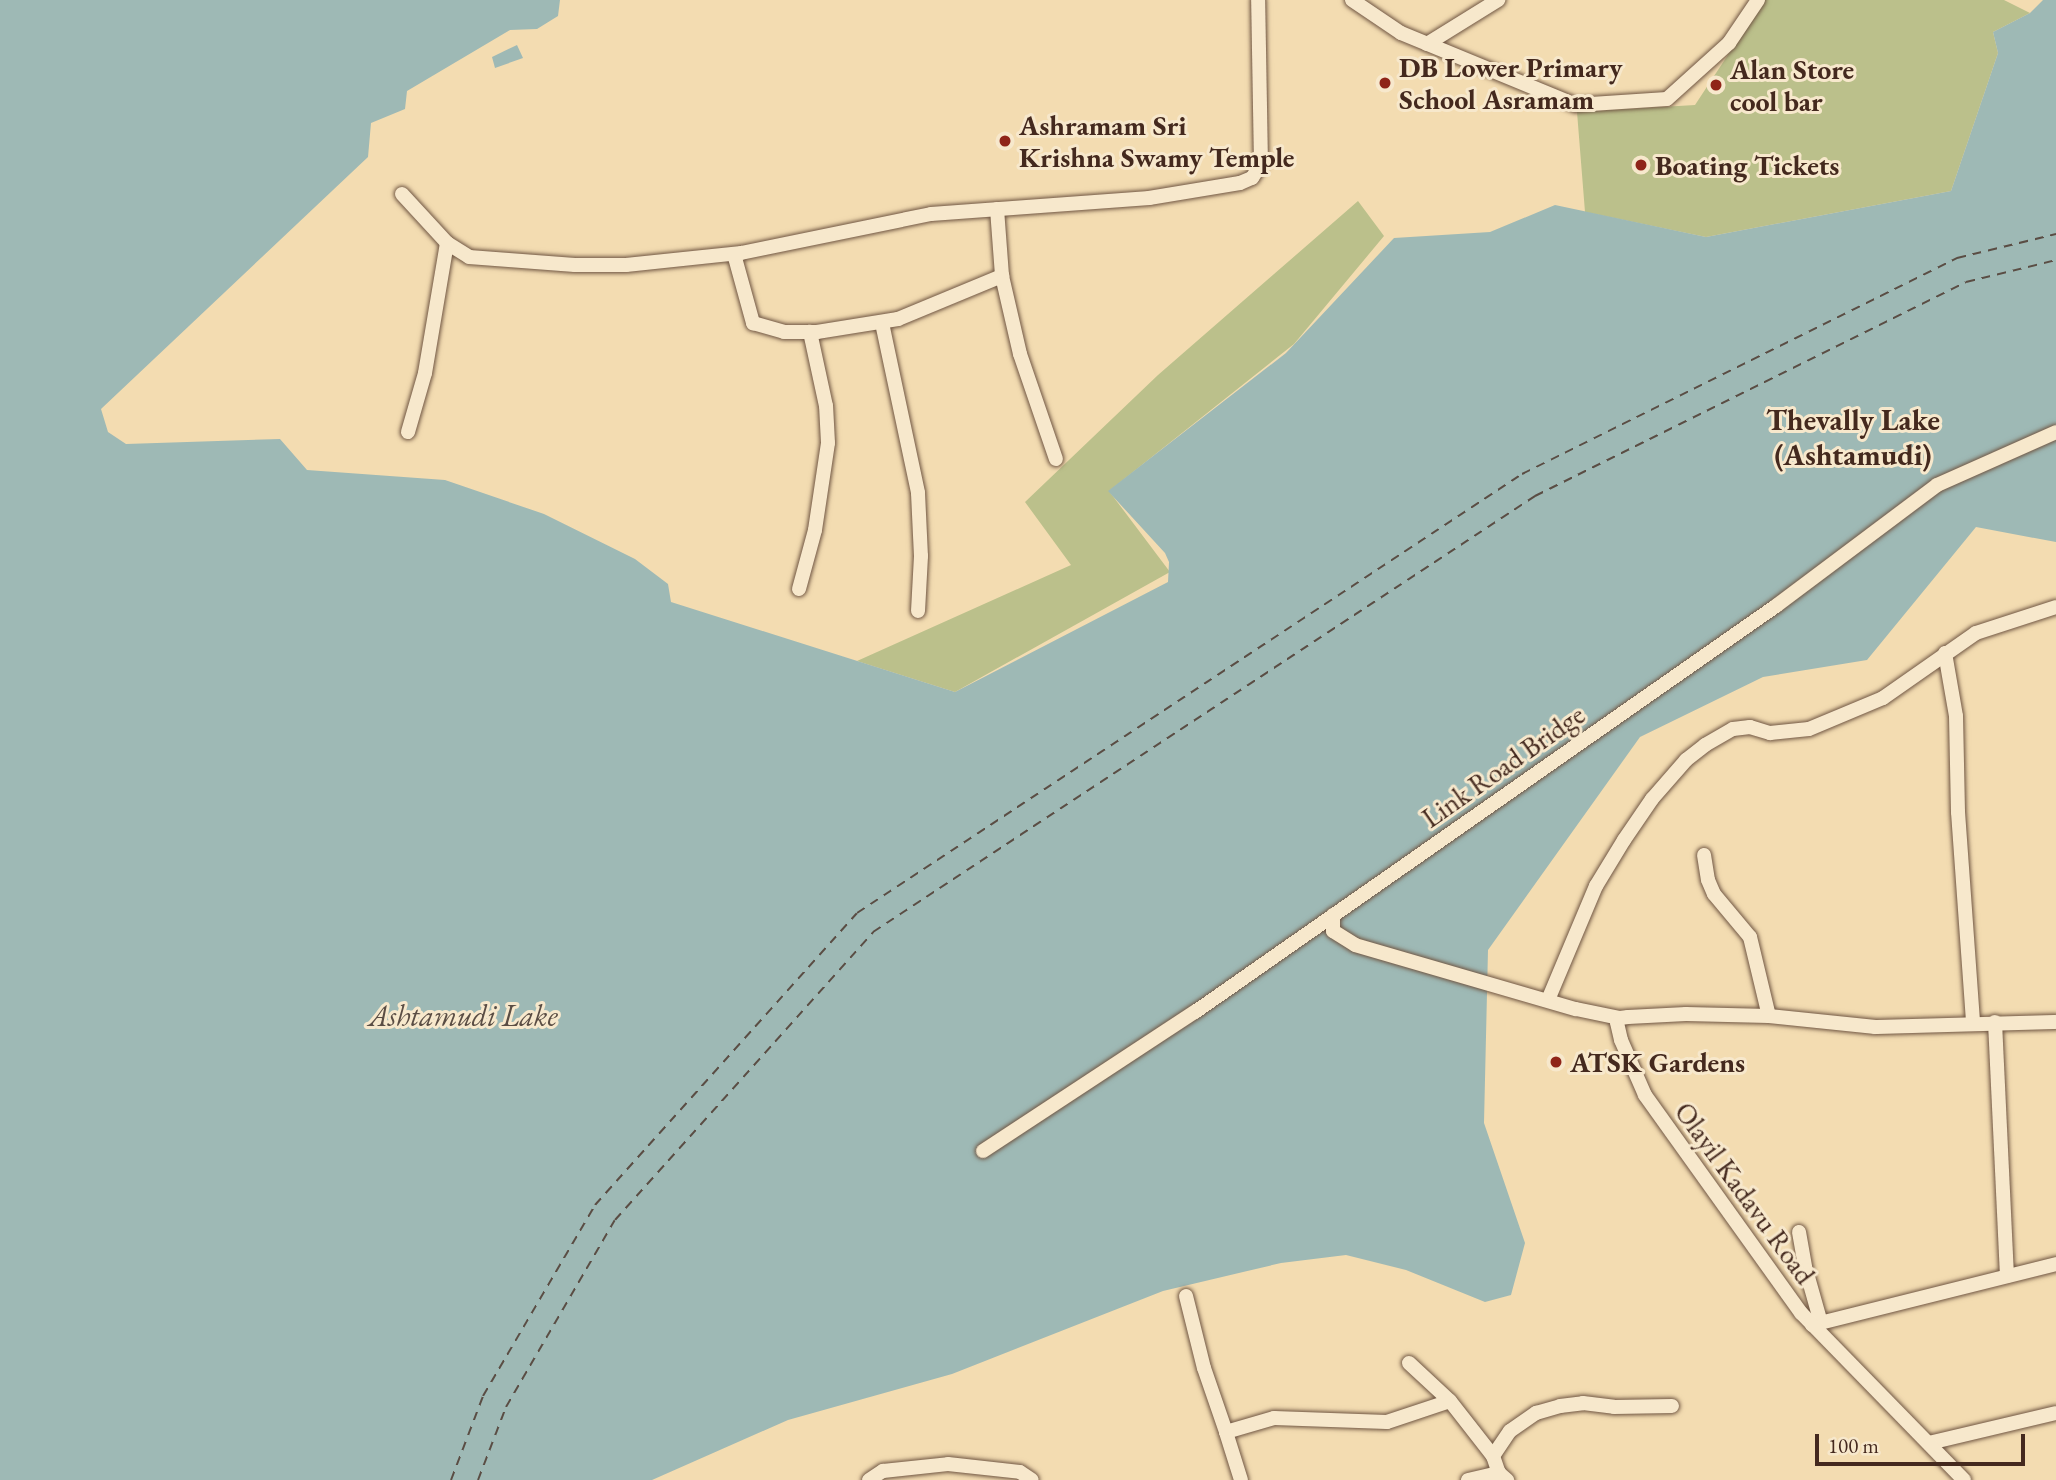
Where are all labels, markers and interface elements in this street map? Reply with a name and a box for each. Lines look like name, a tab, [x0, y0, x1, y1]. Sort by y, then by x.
place label: DB Lower Primary School Asramam	[1399, 50, 1622, 116]
place label: Alan Store cool bar	[1730, 52, 1854, 118]
marker: DB Lower Primary School Asramam	[1377, 75, 1393, 91]
marker: Alan Store cool bar	[1708, 77, 1724, 93]
place label: Ashramam Sri Krishna Swamy Temple	[1019, 108, 1294, 174]
marker: Ashramam Sri Krishna Swamy Temple	[997, 133, 1013, 149]
place label: Boating Tickets	[1655, 148, 1839, 182]
marker: Boating Tickets	[1633, 157, 1649, 173]
district label: Thevally Lake (Ashtamudi)	[1766, 402, 1940, 472]
street label: Link Road Bridge	[1415, 698, 1591, 834]
water label: Ashtamudi Lake	[368, 998, 558, 1034]
place label: ATSK Gardens	[1570, 1045, 1745, 1079]
marker: ATSK Gardens	[1548, 1054, 1564, 1070]
street label: Olayil Kadavu Road	[1668, 1095, 1822, 1291]
scale bar	[1818, 1420, 2028, 1464]
text: 100 m	[1828, 1432, 1879, 1459]

